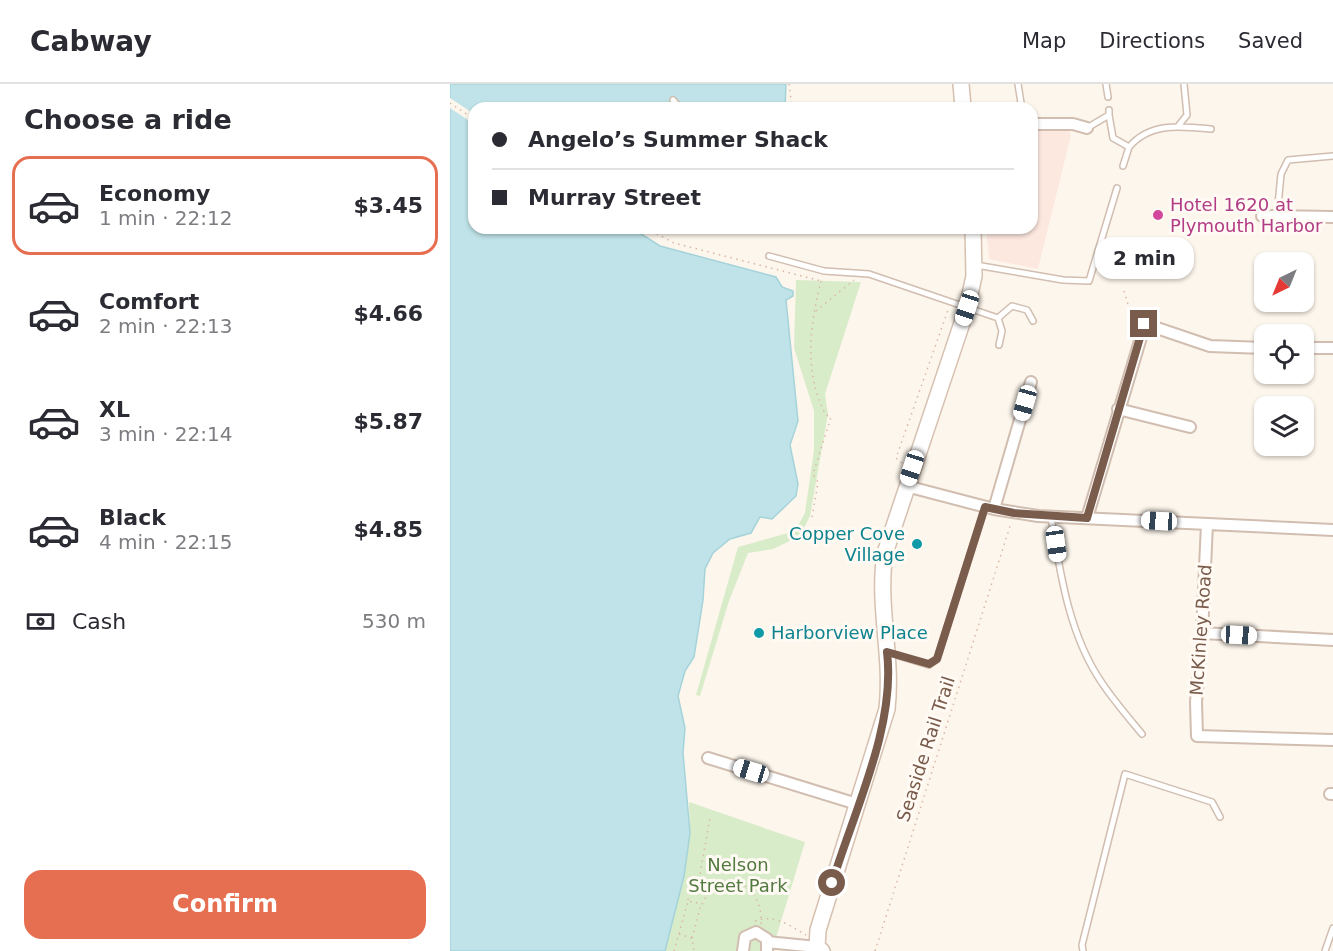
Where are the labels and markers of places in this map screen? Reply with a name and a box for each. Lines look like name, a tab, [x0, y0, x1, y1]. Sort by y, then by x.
place label: Hotel 1620 at Plymouth Harbor	[1170, 194, 1323, 236]
marker: Hotel 1620 at Plymouth Harbor	[1151, 208, 1165, 222]
place label: Copper Cove Village	[789, 523, 905, 565]
marker: Copper Cove Village	[910, 537, 924, 551]
place label: Harborview Place	[771, 622, 928, 643]
marker: Harborview Place	[752, 626, 766, 640]

